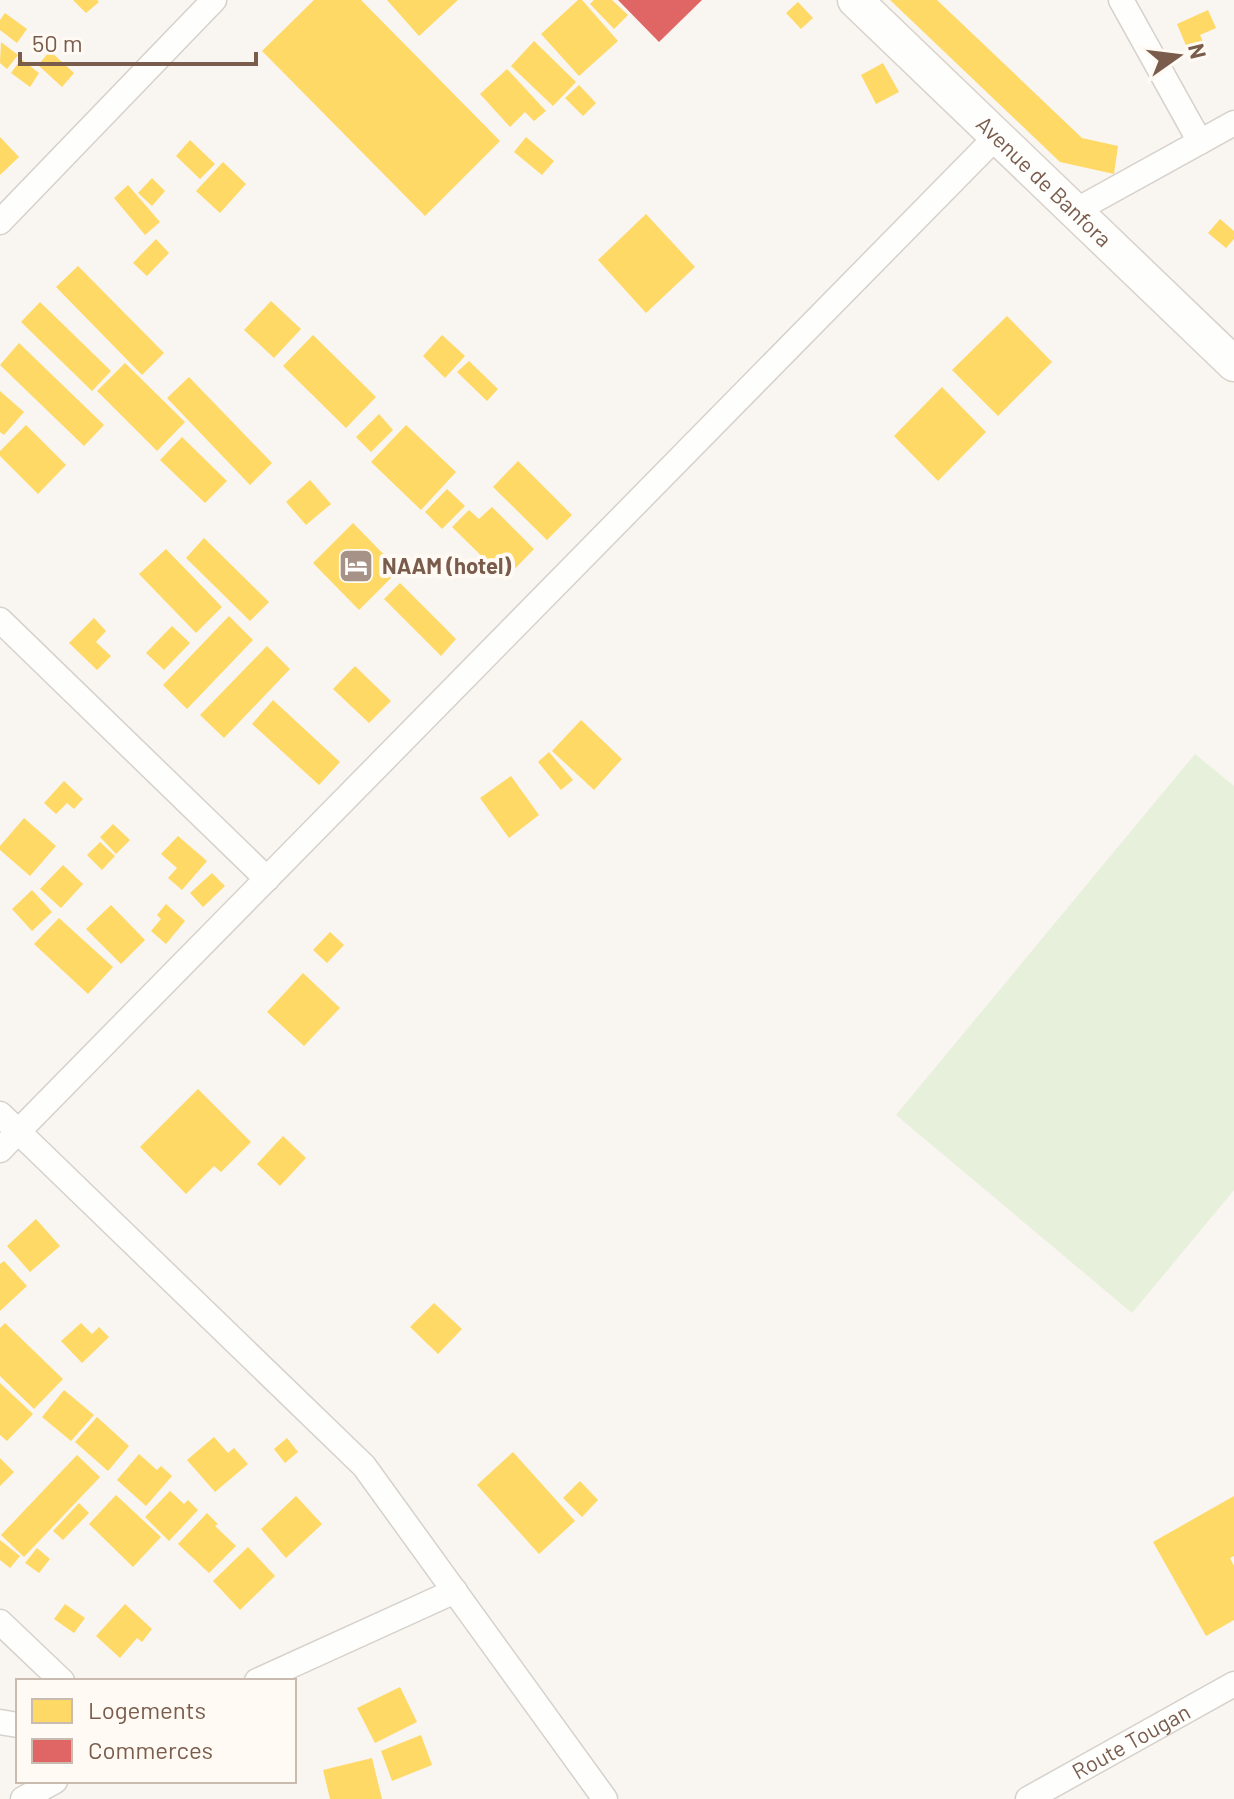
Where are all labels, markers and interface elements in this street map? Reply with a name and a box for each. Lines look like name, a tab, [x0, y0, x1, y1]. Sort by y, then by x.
scale bar	[20, 16, 256, 66]
north arrow	[1138, 16, 1218, 96]
text: 50 m	[32, 28, 83, 57]
text: N	[1184, 41, 1213, 61]
street label: Avenue de Banfora	[972, 110, 1118, 252]
hotel icon: NAAM (hotel)	[337, 547, 375, 585]
place label: NAAM (hotel)	[382, 552, 511, 578]
legend	[16, 1679, 296, 1783]
text: Logements	[88, 1695, 206, 1724]
street label: Route Tougan	[1067, 1697, 1194, 1784]
text: Commerces	[88, 1735, 213, 1764]

